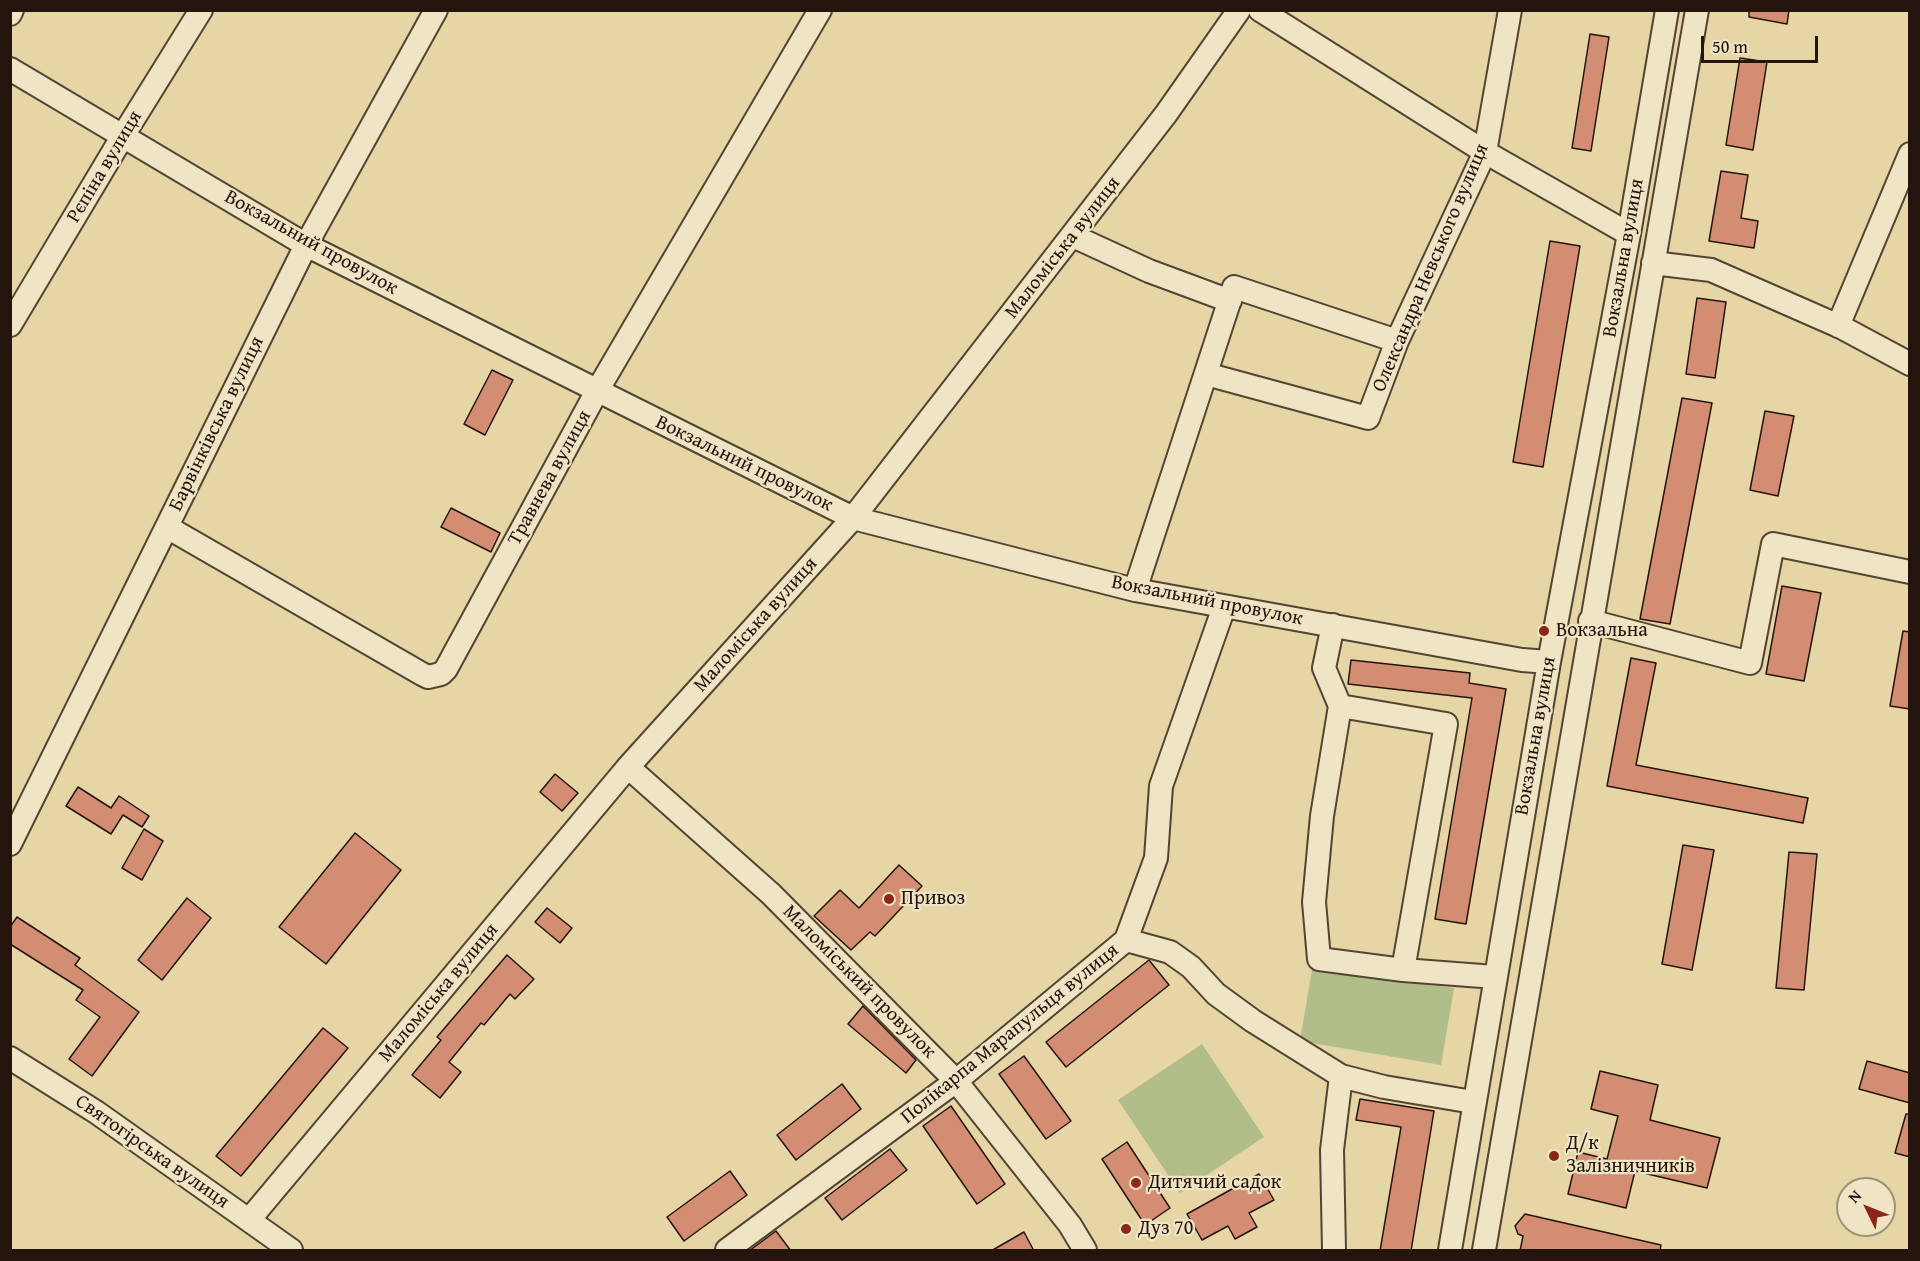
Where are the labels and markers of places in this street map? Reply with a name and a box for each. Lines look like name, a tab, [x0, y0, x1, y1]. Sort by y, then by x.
place label: Вокзальна	[1556, 619, 1648, 643]
marker: Вокзальна	[1537, 624, 1551, 638]
place label: Привоз	[901, 887, 965, 911]
marker: Привоз	[882, 892, 896, 906]
place label: Д/к Залізничників	[1566, 1132, 1695, 1179]
marker: Д/к Залізничників	[1547, 1149, 1561, 1163]
place label: Дитячий садок	[1148, 1171, 1281, 1195]
marker: Дитячий садок	[1129, 1176, 1143, 1190]
place label: Дуз 70	[1138, 1217, 1193, 1241]
marker: Дуз 70	[1119, 1222, 1133, 1236]

